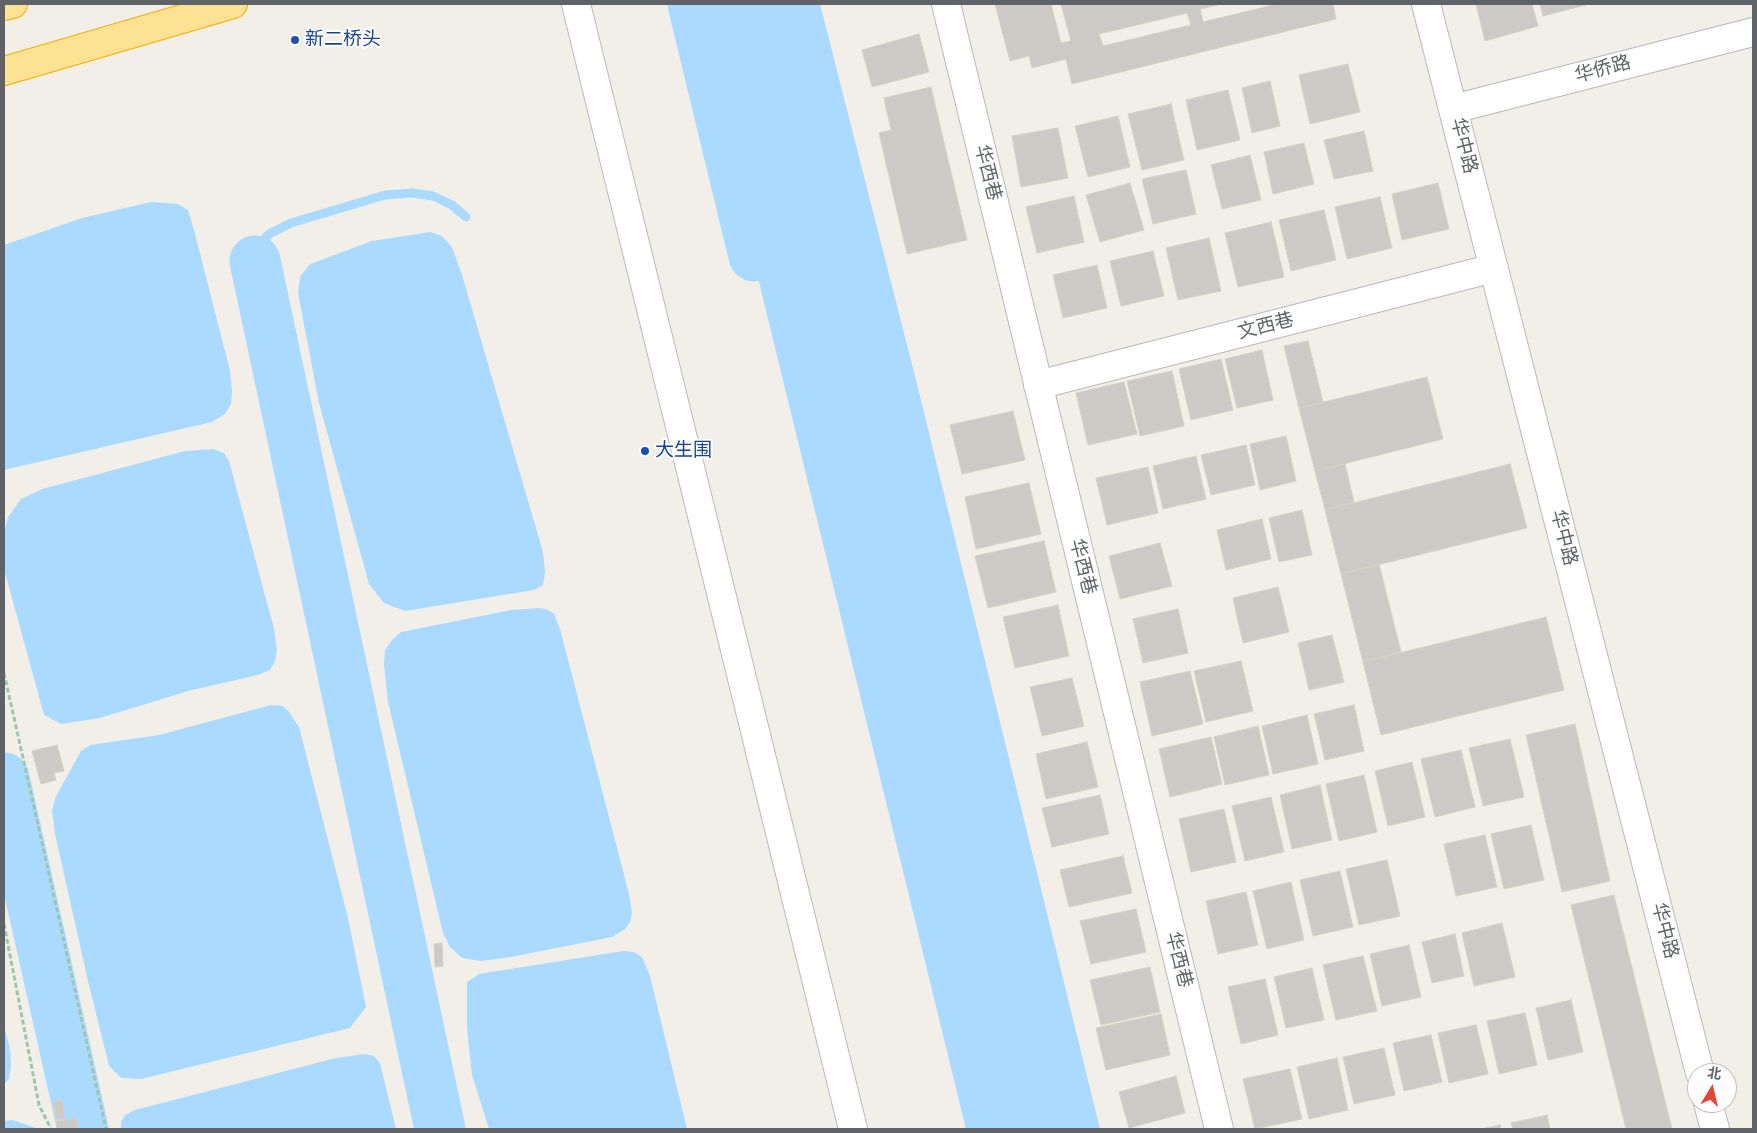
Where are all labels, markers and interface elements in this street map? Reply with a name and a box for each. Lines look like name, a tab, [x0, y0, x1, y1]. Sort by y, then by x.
place label: 新二桥头	[305, 29, 381, 51]
marker: 新二桥头	[289, 34, 301, 46]
street label: 华侨路	[1573, 52, 1633, 88]
street label: 华中路	[1445, 116, 1481, 176]
street label: 华西巷	[969, 143, 1005, 203]
street label: 文西巷	[1236, 309, 1296, 345]
place label: 大生围	[655, 440, 712, 462]
marker: 大生围	[639, 445, 651, 457]
street label: 华中路	[1545, 508, 1581, 568]
street label: 华西巷	[1064, 537, 1100, 597]
street label: 华中路	[1646, 901, 1682, 961]
street label: 华西巷	[1160, 930, 1196, 990]
north arrow	[1687, 1063, 1737, 1113]
text: 北	[1706, 1064, 1723, 1083]

